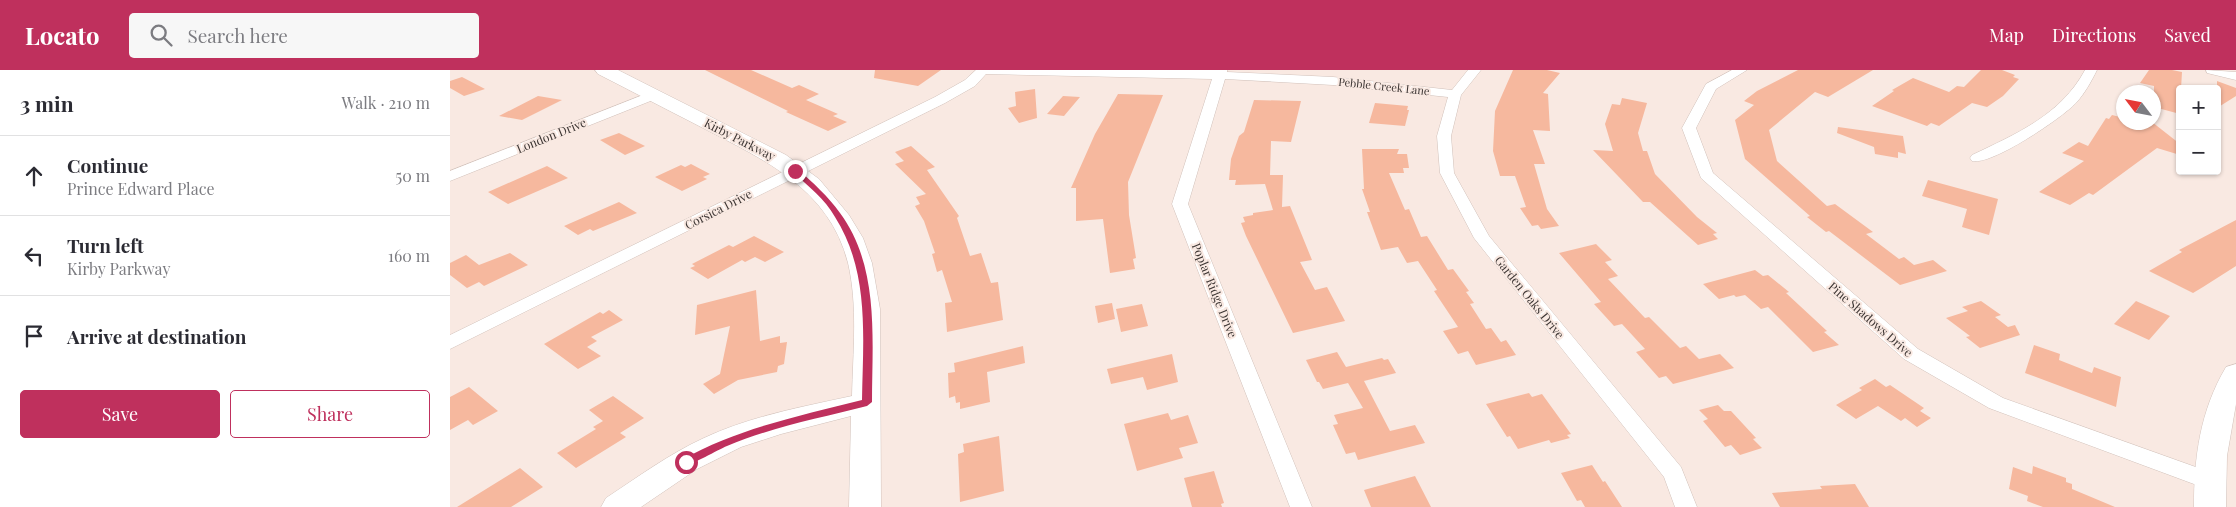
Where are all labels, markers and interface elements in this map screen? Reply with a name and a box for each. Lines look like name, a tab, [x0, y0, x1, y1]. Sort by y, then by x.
search box	[129, 13, 479, 58]
text: Locato	[25, 19, 99, 51]
icon: search	[147, 21, 175, 49]
text: Search here	[187, 22, 288, 48]
text: Map	[1989, 23, 2024, 47]
text: Directions	[2052, 23, 2136, 47]
text: Saved	[2164, 23, 2211, 47]
street label: Pebble Creek Lane	[1338, 74, 1431, 98]
north arrow	[2116, 85, 2161, 130]
map controls	[2176, 85, 2221, 175]
button: +	[2176, 85, 2221, 130]
text: 3 min	[20, 89, 74, 117]
text: Walk · 210 m	[342, 92, 430, 113]
street label: London Drive	[514, 114, 588, 156]
street label: Kirby Parkway	[702, 114, 778, 164]
button: −	[2176, 130, 2221, 175]
text: Continue	[67, 152, 148, 178]
route end	[784, 160, 807, 183]
icon: ahead	[20, 162, 48, 190]
text: 50 m	[396, 165, 430, 186]
text: Prince Edward Place	[67, 178, 215, 199]
street label: Corsica Drive	[682, 185, 754, 233]
text: Turn left	[67, 232, 144, 258]
street label: Poplar Ridge Drive	[1189, 240, 1241, 340]
icon: left	[20, 242, 48, 270]
text: 160 m	[388, 245, 430, 266]
street label: Garden Oaks Drive	[1492, 252, 1568, 342]
text: Kirby Parkway	[67, 258, 170, 279]
street label: Pine Shadows Drive	[1826, 278, 1916, 360]
icon: arrive	[20, 322, 48, 350]
text: Arrive at destination	[67, 323, 247, 349]
button: Save	[20, 390, 220, 438]
button: Share	[230, 390, 430, 438]
route start	[675, 451, 698, 474]

